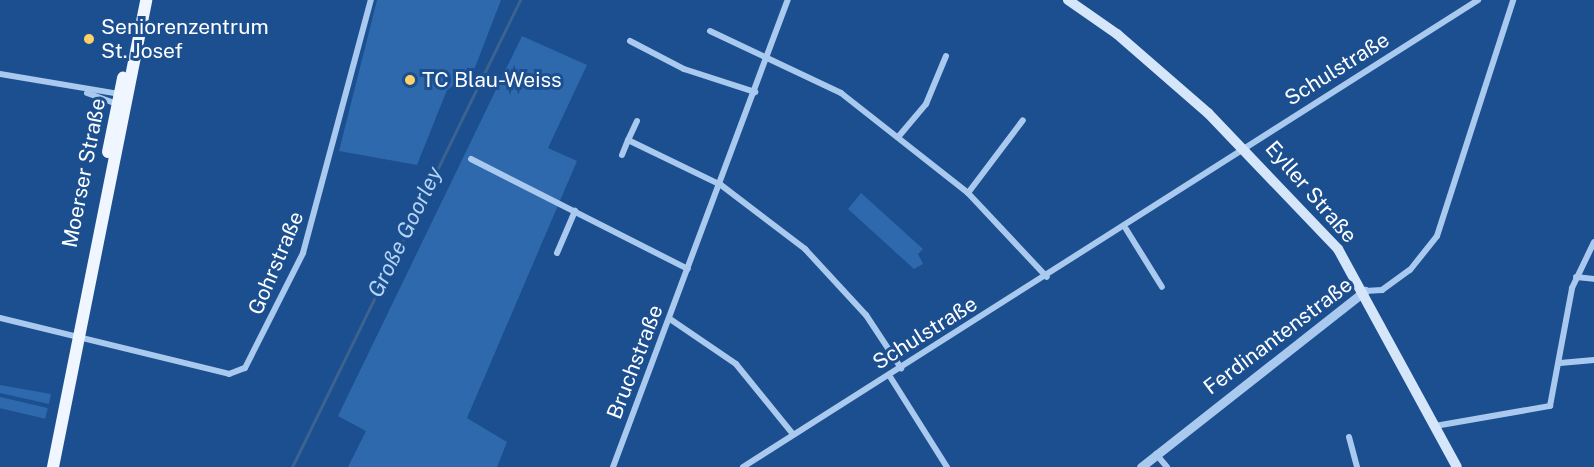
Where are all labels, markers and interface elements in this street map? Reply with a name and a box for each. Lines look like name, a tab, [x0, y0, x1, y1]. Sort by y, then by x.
place label: Seniorenzentrum St. Josef	[101, 14, 269, 64]
street label: Schulstraße	[1280, 27, 1394, 111]
marker: Seniorenzentrum St. Josef	[82, 32, 96, 46]
place label: TC Blau-Weiss	[422, 67, 562, 93]
marker: TC Blau-Weiss	[403, 73, 417, 87]
street label: Moerser Straße	[57, 96, 111, 250]
street label: Eyller Straße	[1260, 136, 1362, 248]
water label: Große Goorley	[362, 162, 448, 302]
street label: Gohrstraße	[243, 208, 309, 318]
street label: Ferdinantenstraße	[1199, 272, 1357, 400]
street label: Schulstraße	[868, 291, 982, 375]
street label: Bruchstraße	[602, 301, 668, 423]

